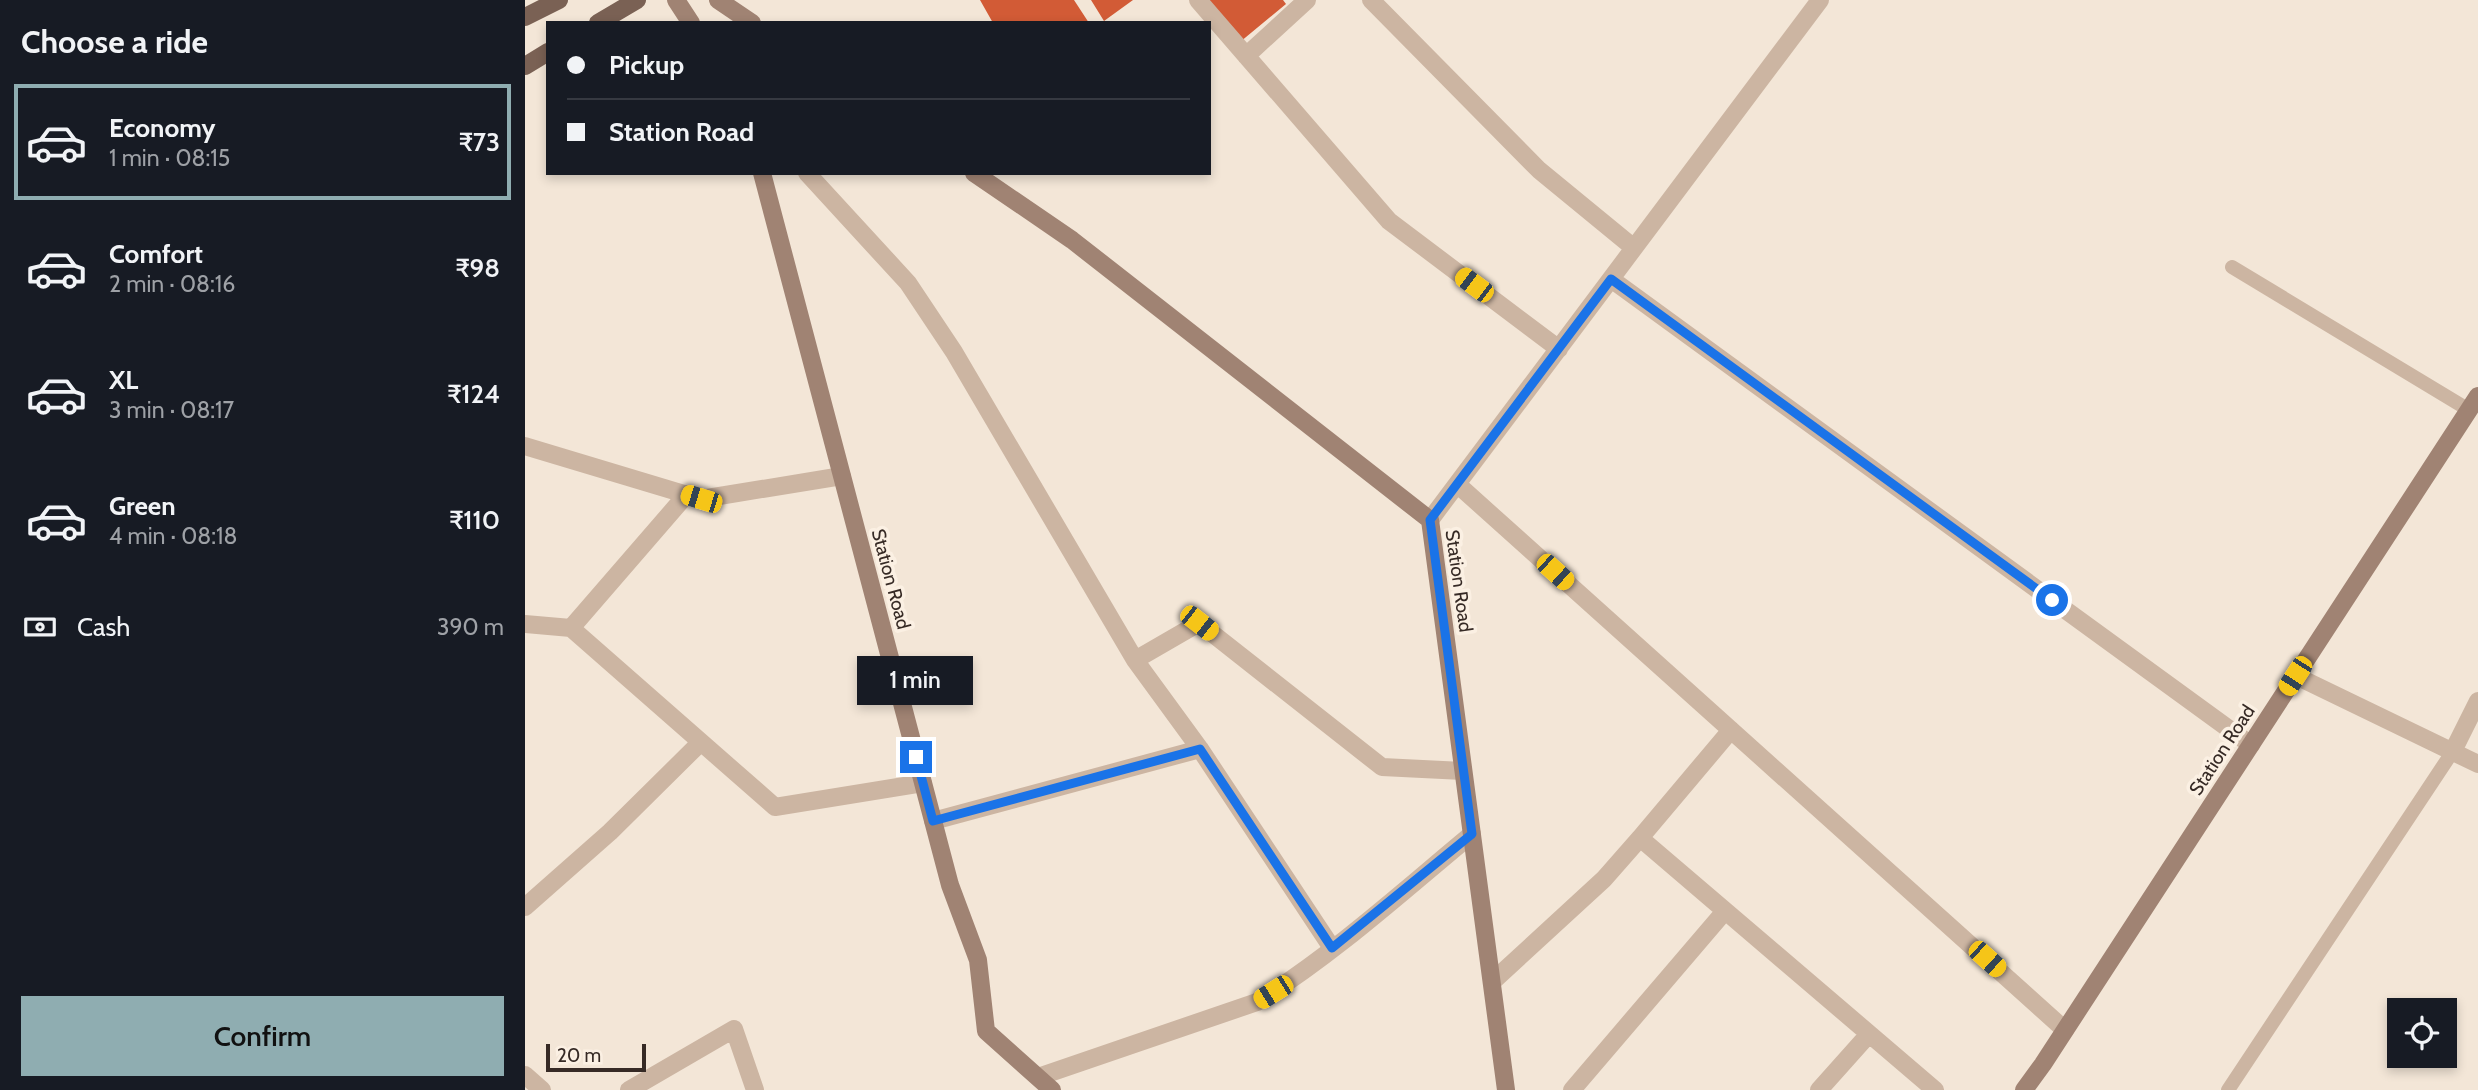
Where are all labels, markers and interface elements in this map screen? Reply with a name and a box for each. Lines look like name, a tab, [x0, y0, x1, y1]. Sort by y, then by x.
text: Choose a ride	[21, 22, 208, 61]
text: Pickup	[609, 49, 684, 81]
icon: car	[25, 111, 88, 174]
text: Economy	[109, 112, 215, 144]
text: Station Road	[609, 116, 754, 148]
text: ₹73	[459, 126, 500, 158]
text: 1 min · 08:15	[109, 144, 230, 172]
icon: car	[25, 237, 88, 300]
text: Comfort	[109, 238, 203, 270]
text: ₹98	[456, 252, 500, 284]
car	[1451, 264, 1498, 306]
text: 2 min · 08:16	[109, 270, 235, 298]
icon: car	[25, 363, 88, 426]
text: XL	[109, 364, 138, 396]
text: ₹124	[447, 378, 500, 410]
text: 3 min · 08:17	[109, 396, 234, 424]
car	[678, 483, 725, 515]
icon: car	[25, 489, 88, 552]
text: Green	[109, 490, 176, 522]
text: ₹110	[449, 504, 500, 536]
text: 4 min · 08:18	[109, 522, 237, 550]
street label: Station Road	[867, 526, 915, 632]
street label: Station Road	[1440, 528, 1478, 634]
car	[1533, 550, 1578, 594]
route start	[2036, 584, 2068, 616]
car	[1176, 602, 1223, 644]
icon: cash	[21, 608, 59, 646]
text: Cash	[77, 611, 130, 643]
text: 390 m	[437, 613, 504, 641]
car	[2275, 653, 2316, 699]
callout: 1 min	[858, 656, 974, 704]
text: 1 min	[889, 666, 941, 694]
street label: Station Road	[2184, 700, 2260, 800]
route end	[900, 741, 932, 773]
car	[1965, 937, 2010, 981]
car	[1250, 972, 1297, 1012]
button: Confirm	[21, 996, 504, 1076]
map controls	[2387, 998, 2457, 1068]
button: locate	[2387, 998, 2457, 1068]
scale bar	[546, 1041, 646, 1073]
text: 20 m	[557, 1044, 601, 1067]

